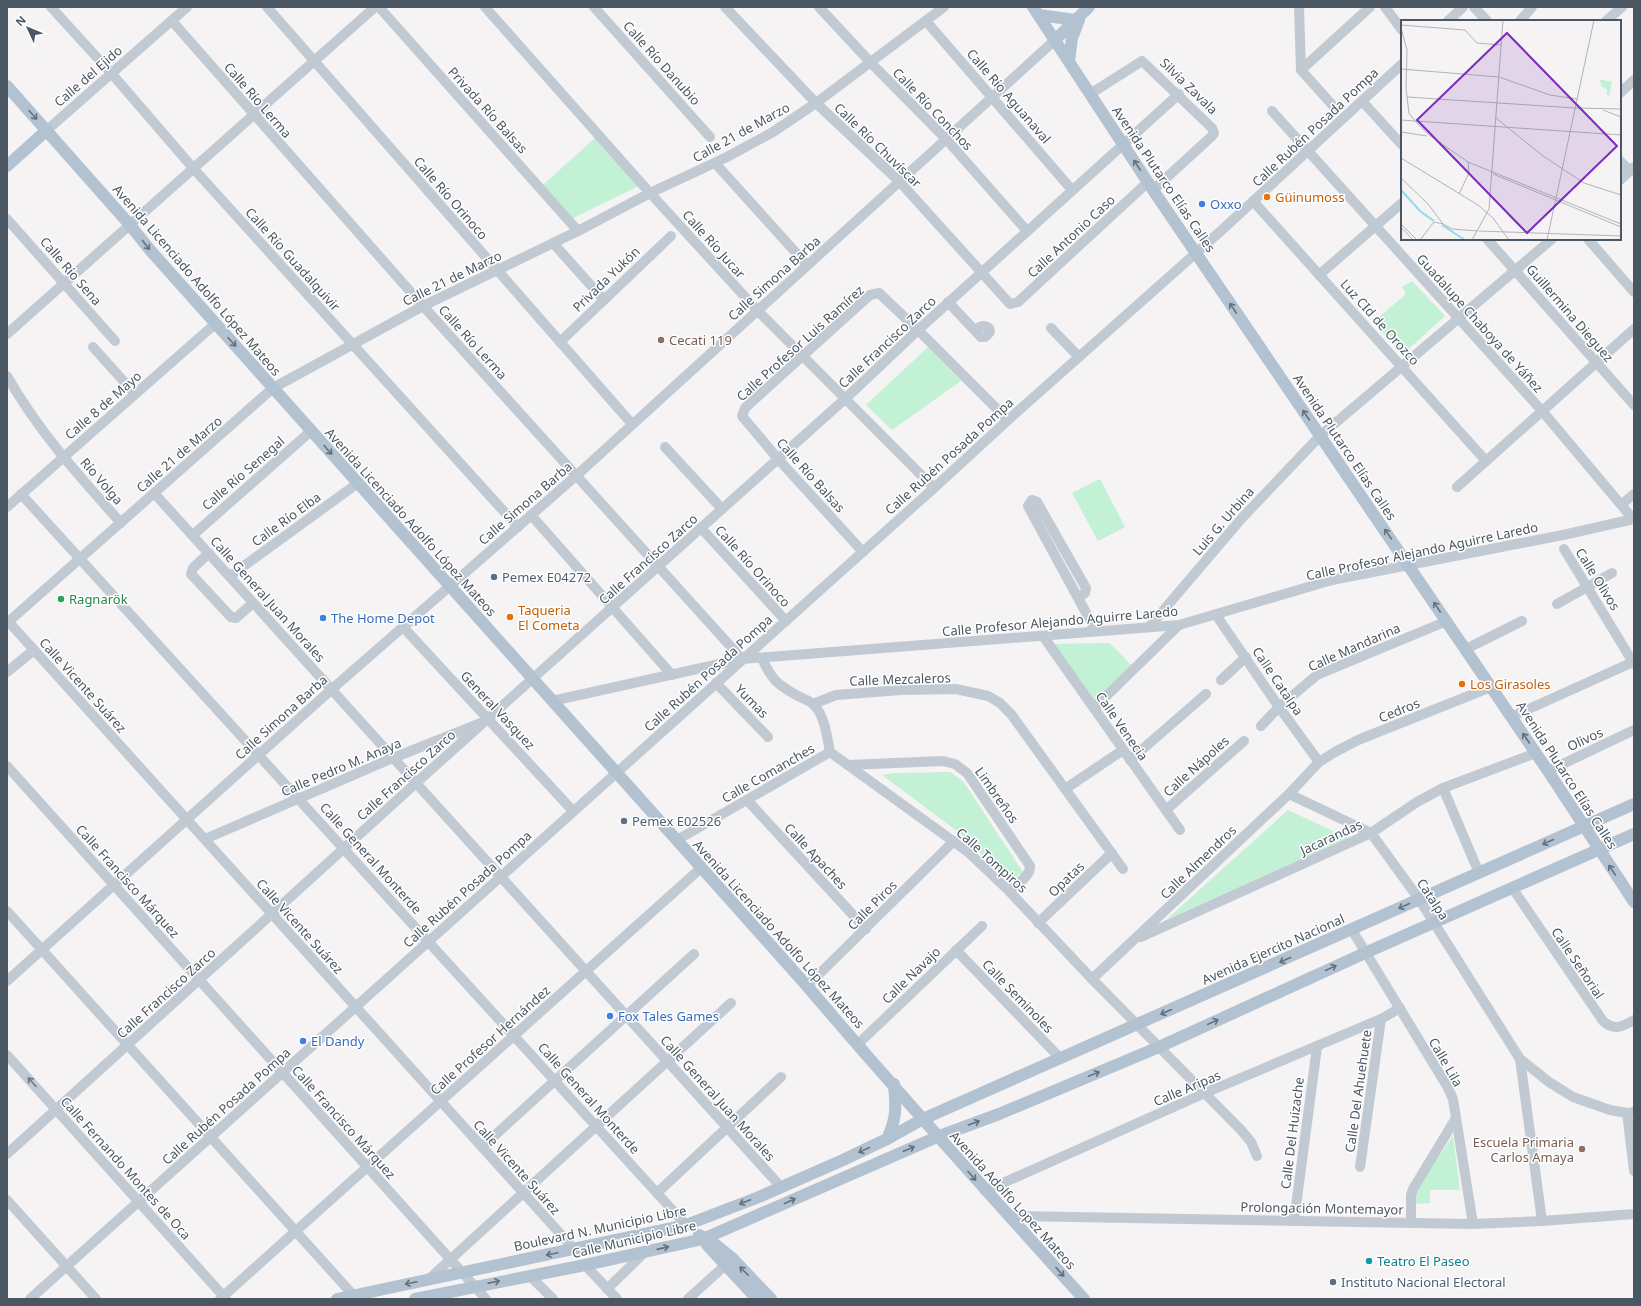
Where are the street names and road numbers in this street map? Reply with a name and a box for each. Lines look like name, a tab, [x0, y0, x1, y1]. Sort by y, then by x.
street label: Calle Río Danubio	[619, 17, 705, 109]
street label: Calle del Ejido	[50, 41, 126, 111]
street label: Calle Río Aguanaval	[963, 45, 1055, 147]
street label: Silvia Zavala	[1156, 54, 1222, 118]
street label: Calle Río Lerma	[220, 58, 296, 142]
street label: Privada Río Balsas	[444, 63, 532, 157]
street label: Calle Río Conchos	[889, 64, 977, 154]
street label: Calle Rubén Posada Pompa	[1248, 64, 1382, 190]
street label: Calle 21 de Marzo	[689, 98, 793, 166]
street label: Calle Río Chuvíscar	[830, 99, 926, 192]
street label: Avenida Plutarco Elías Calles	[1108, 102, 1220, 256]
street label: Calle Río Orinoco	[410, 153, 492, 243]
street label: Avenida Licenciado Adolfo López Mateos	[109, 181, 285, 379]
street label: Calle Antonio Caso	[1023, 190, 1119, 281]
street label: Calle Río Guadalquivir	[242, 203, 345, 315]
street label: Calle Río Jucar	[679, 206, 750, 282]
street label: Calle Simona Barba	[724, 232, 824, 324]
street label: Calle Río Sena	[36, 233, 106, 309]
street label: Privada Yukón	[568, 242, 644, 316]
street label: Calle 21 de Marzo	[399, 246, 505, 310]
street label: Guadalupe Chaboya de Yáñez	[1413, 250, 1547, 396]
street label: Guillermina Dieguez	[1523, 260, 1617, 366]
street label: Luz CId de Orozco	[1336, 275, 1424, 369]
street label: Calle Profesor Luis Ramírez	[732, 281, 868, 405]
street label: Calle Francisco Zarco	[834, 292, 940, 392]
street label: Calle Río Lerma	[435, 301, 511, 383]
street label: Calle 8 de Mayo	[61, 367, 145, 443]
street label: Avenida Plutarco Elías Calles	[1289, 370, 1401, 524]
street label: Calle Rubén Posada Pompa	[881, 393, 1017, 519]
street label: Calle 21 de Marzo	[132, 412, 226, 496]
street label: Avenida Licenciado Adolfo López Mateos	[321, 424, 501, 620]
street label: Calle Río Senegal	[198, 432, 288, 514]
street label: Calle Río Balsas	[773, 434, 849, 516]
street label: Río Volga	[77, 454, 127, 508]
street label: Calle Simona Barba	[474, 457, 576, 549]
street label: Luis G. Urbina	[1188, 483, 1258, 559]
street label: Calle Río Elba	[248, 488, 324, 550]
street label: Calle Francisco Zarco	[595, 510, 701, 608]
street label: Calle Profesor Alejando Aguirre Laredo	[1304, 518, 1540, 584]
street label: Calle Río Orinoco	[711, 521, 795, 611]
street label: Calle General Juan Morales	[207, 532, 329, 666]
street label: Calle Olivos	[1572, 544, 1624, 614]
street label: Calle Profesor Alejando Aguirre Laredo	[941, 602, 1179, 640]
street label: Calle Rubén Posada Pompa	[640, 610, 776, 736]
street label: Calle Mandarina	[1305, 619, 1403, 675]
street label: Calle Vicente Suárez	[35, 634, 131, 736]
street label: Calle Catalpa	[1248, 643, 1308, 719]
street label: General Vasquez	[457, 667, 539, 753]
street label: Calle Mezcaleros	[849, 668, 951, 690]
street label: Calle Simona Barba	[231, 671, 331, 763]
street label: Yumas	[731, 680, 773, 722]
street label: Calle Venecia	[1092, 688, 1152, 764]
street label: Cedros	[1376, 694, 1422, 726]
street label: Avenida Plutarco Elías Calles	[1512, 698, 1622, 852]
street label: Olivos	[1564, 723, 1606, 755]
street label: Calle Francisco Zarco	[353, 726, 459, 824]
street label: Calle Nápoles	[1159, 732, 1233, 800]
street label: Calle Pedro M. Anaya	[278, 734, 404, 800]
street label: Calle Comanches	[718, 739, 818, 807]
street label: Limbreños	[971, 763, 1023, 827]
street label: Calle General Monterde	[316, 798, 426, 918]
street label: Jacarandas	[1295, 815, 1365, 860]
street label: Calle Apaches	[781, 819, 851, 893]
street label: Calle Francisco Márquez	[72, 820, 184, 942]
street label: Calle Almendros	[1156, 821, 1240, 903]
street label: Calle Tompiros	[953, 823, 1031, 897]
street label: Calle Rubén Posada Pompa	[399, 826, 535, 952]
street label: Avenida Licenciado Adolfo López Mateos	[689, 836, 869, 1032]
street label: Opatas	[1044, 857, 1088, 901]
street label: Calle Vicente Suárez	[252, 875, 348, 977]
street label: Catalpa	[1413, 875, 1453, 923]
street label: Calle Piros	[843, 876, 901, 934]
street label: Avenida Ejercito Nacional	[1199, 909, 1347, 989]
street label: Calle Señorial	[1547, 924, 1609, 1002]
street label: Calle Navajo	[878, 942, 944, 1008]
street label: Calle Francisco Zarco	[113, 944, 219, 1042]
street label: Calle Seminoles	[978, 955, 1058, 1037]
street label: Calle Profesor Hernández	[426, 981, 554, 1099]
street label: Calle Del Ahuehuete	[1340, 1029, 1376, 1153]
street label: Calle General Juan Morales	[657, 1031, 779, 1165]
street label: Calle Lila	[1425, 1034, 1467, 1090]
street label: Calle General Monterde	[534, 1038, 644, 1158]
street label: Calle Rubén Posada Pompa	[158, 1043, 294, 1169]
street label: Calle Francisco Márquez	[288, 1061, 400, 1183]
street label: Calle Aripas	[1151, 1066, 1223, 1110]
street label: Calle Del Huizache	[1276, 1076, 1308, 1190]
street label: Calle Fernando Montes de Oca	[57, 1093, 195, 1243]
street label: Calle Vicente Suárez	[469, 1116, 565, 1218]
street label: Avenida Adolfo Lopez Mateos	[946, 1127, 1080, 1273]
street label: Prolongación Montemayor	[1240, 1198, 1404, 1218]
street label: Boulevard N. Municipio Libre	[512, 1201, 688, 1255]
street label: Calle Municipio Libre	[570, 1216, 698, 1262]

